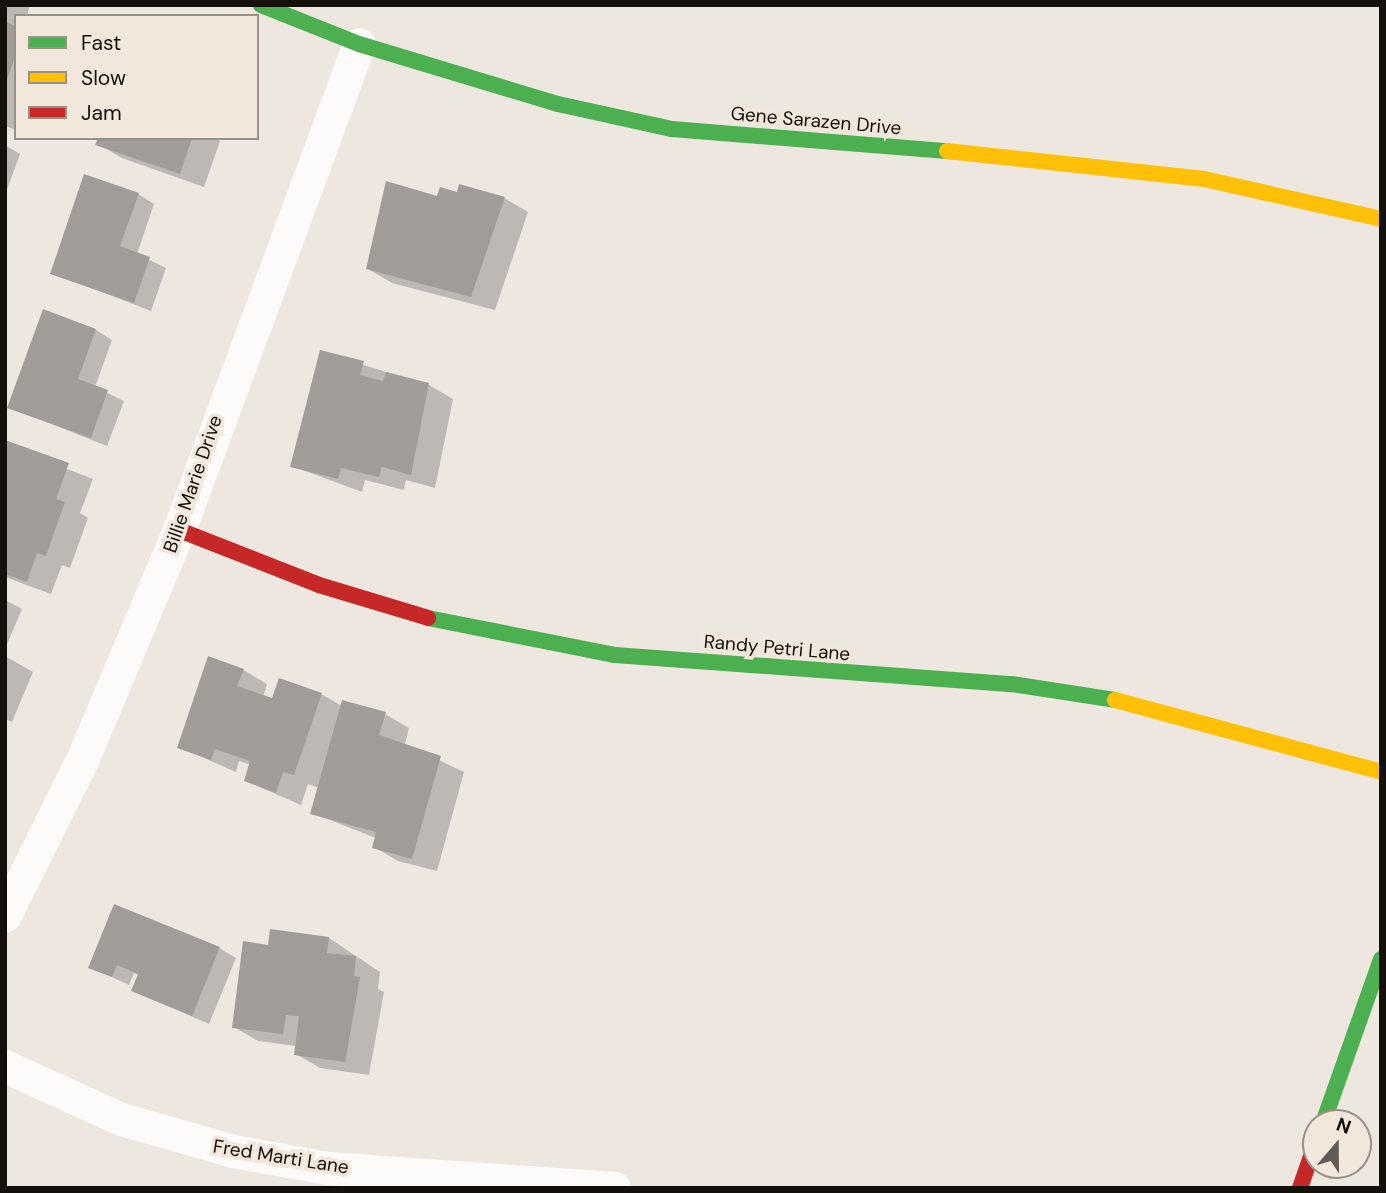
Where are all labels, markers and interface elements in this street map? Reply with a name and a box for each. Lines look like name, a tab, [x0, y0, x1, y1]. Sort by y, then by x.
legend	[14, 14, 259, 140]
text: Fast	[81, 29, 121, 57]
text: Slow	[81, 64, 126, 92]
text: Jam	[81, 99, 122, 127]
street label: Gene Sarazen Drive	[730, 102, 902, 140]
street label: Billie Marie Drive	[159, 412, 227, 556]
street label: Randy Petri Lane	[703, 630, 851, 666]
north arrow	[1302, 1109, 1372, 1179]
text: N	[1333, 1112, 1354, 1140]
street label: Fred Marti Lane	[212, 1135, 350, 1179]

